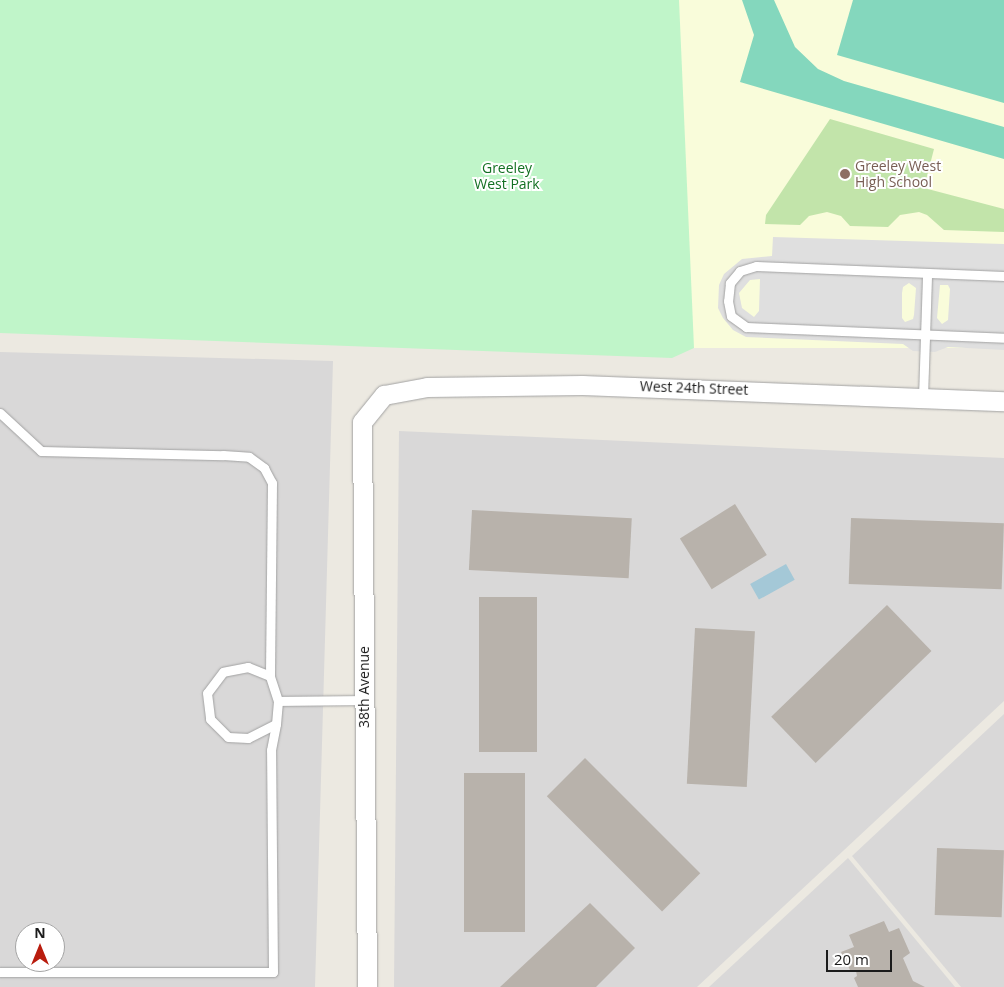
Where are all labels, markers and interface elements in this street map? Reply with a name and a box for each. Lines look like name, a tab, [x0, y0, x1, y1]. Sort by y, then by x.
place label: Greeley West High School	[855, 158, 941, 190]
park label: Greeley West Park	[474, 160, 540, 192]
marker: Greeley West High School	[839, 168, 851, 180]
street label: West 24th Street	[640, 378, 748, 398]
street label: 38th Avenue	[356, 646, 372, 728]
north arrow	[15, 922, 65, 972]
text: N	[34, 923, 46, 942]
scale bar	[829, 940, 895, 972]
text: 20 m	[834, 949, 869, 969]

